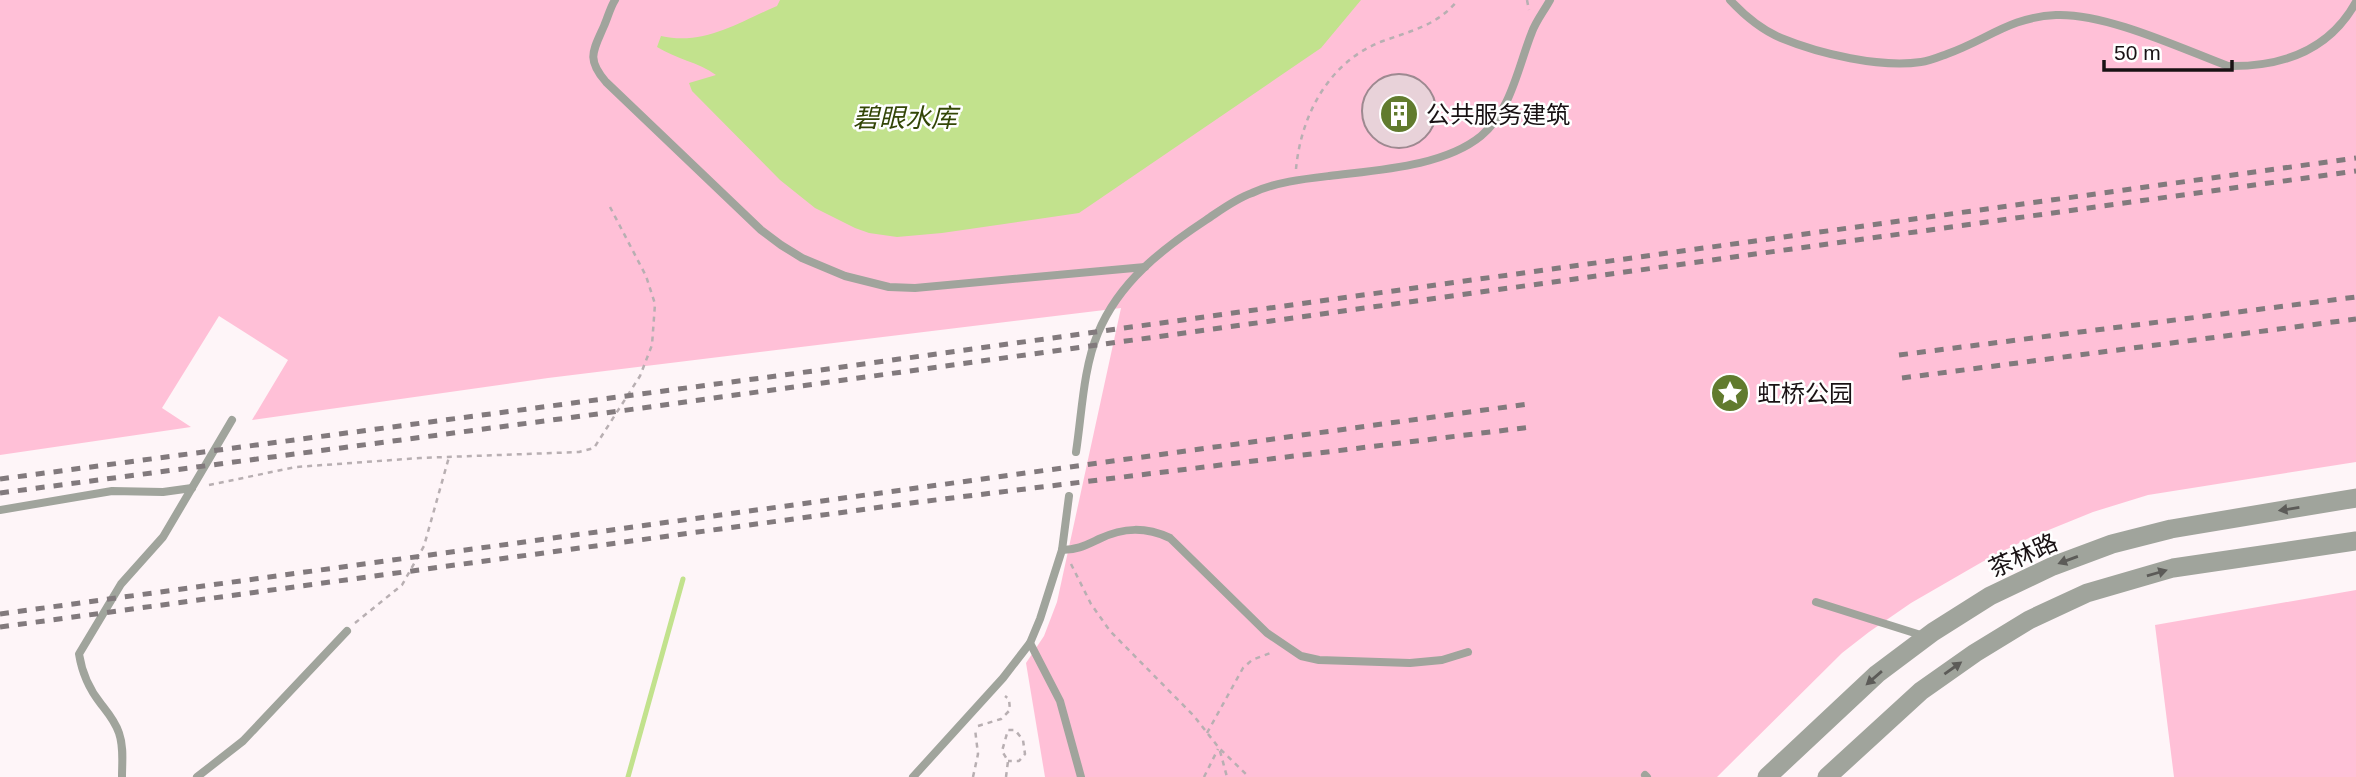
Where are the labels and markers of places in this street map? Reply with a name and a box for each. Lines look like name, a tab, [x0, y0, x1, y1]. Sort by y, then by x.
building icon: 公共服务建筑	[1378, 93, 1420, 135]
place label: 公共服务建筑	[1426, 101, 1570, 128]
place icon: 虹桥公园	[1709, 372, 1751, 414]
place label: 虹桥公园	[1757, 380, 1853, 407]

